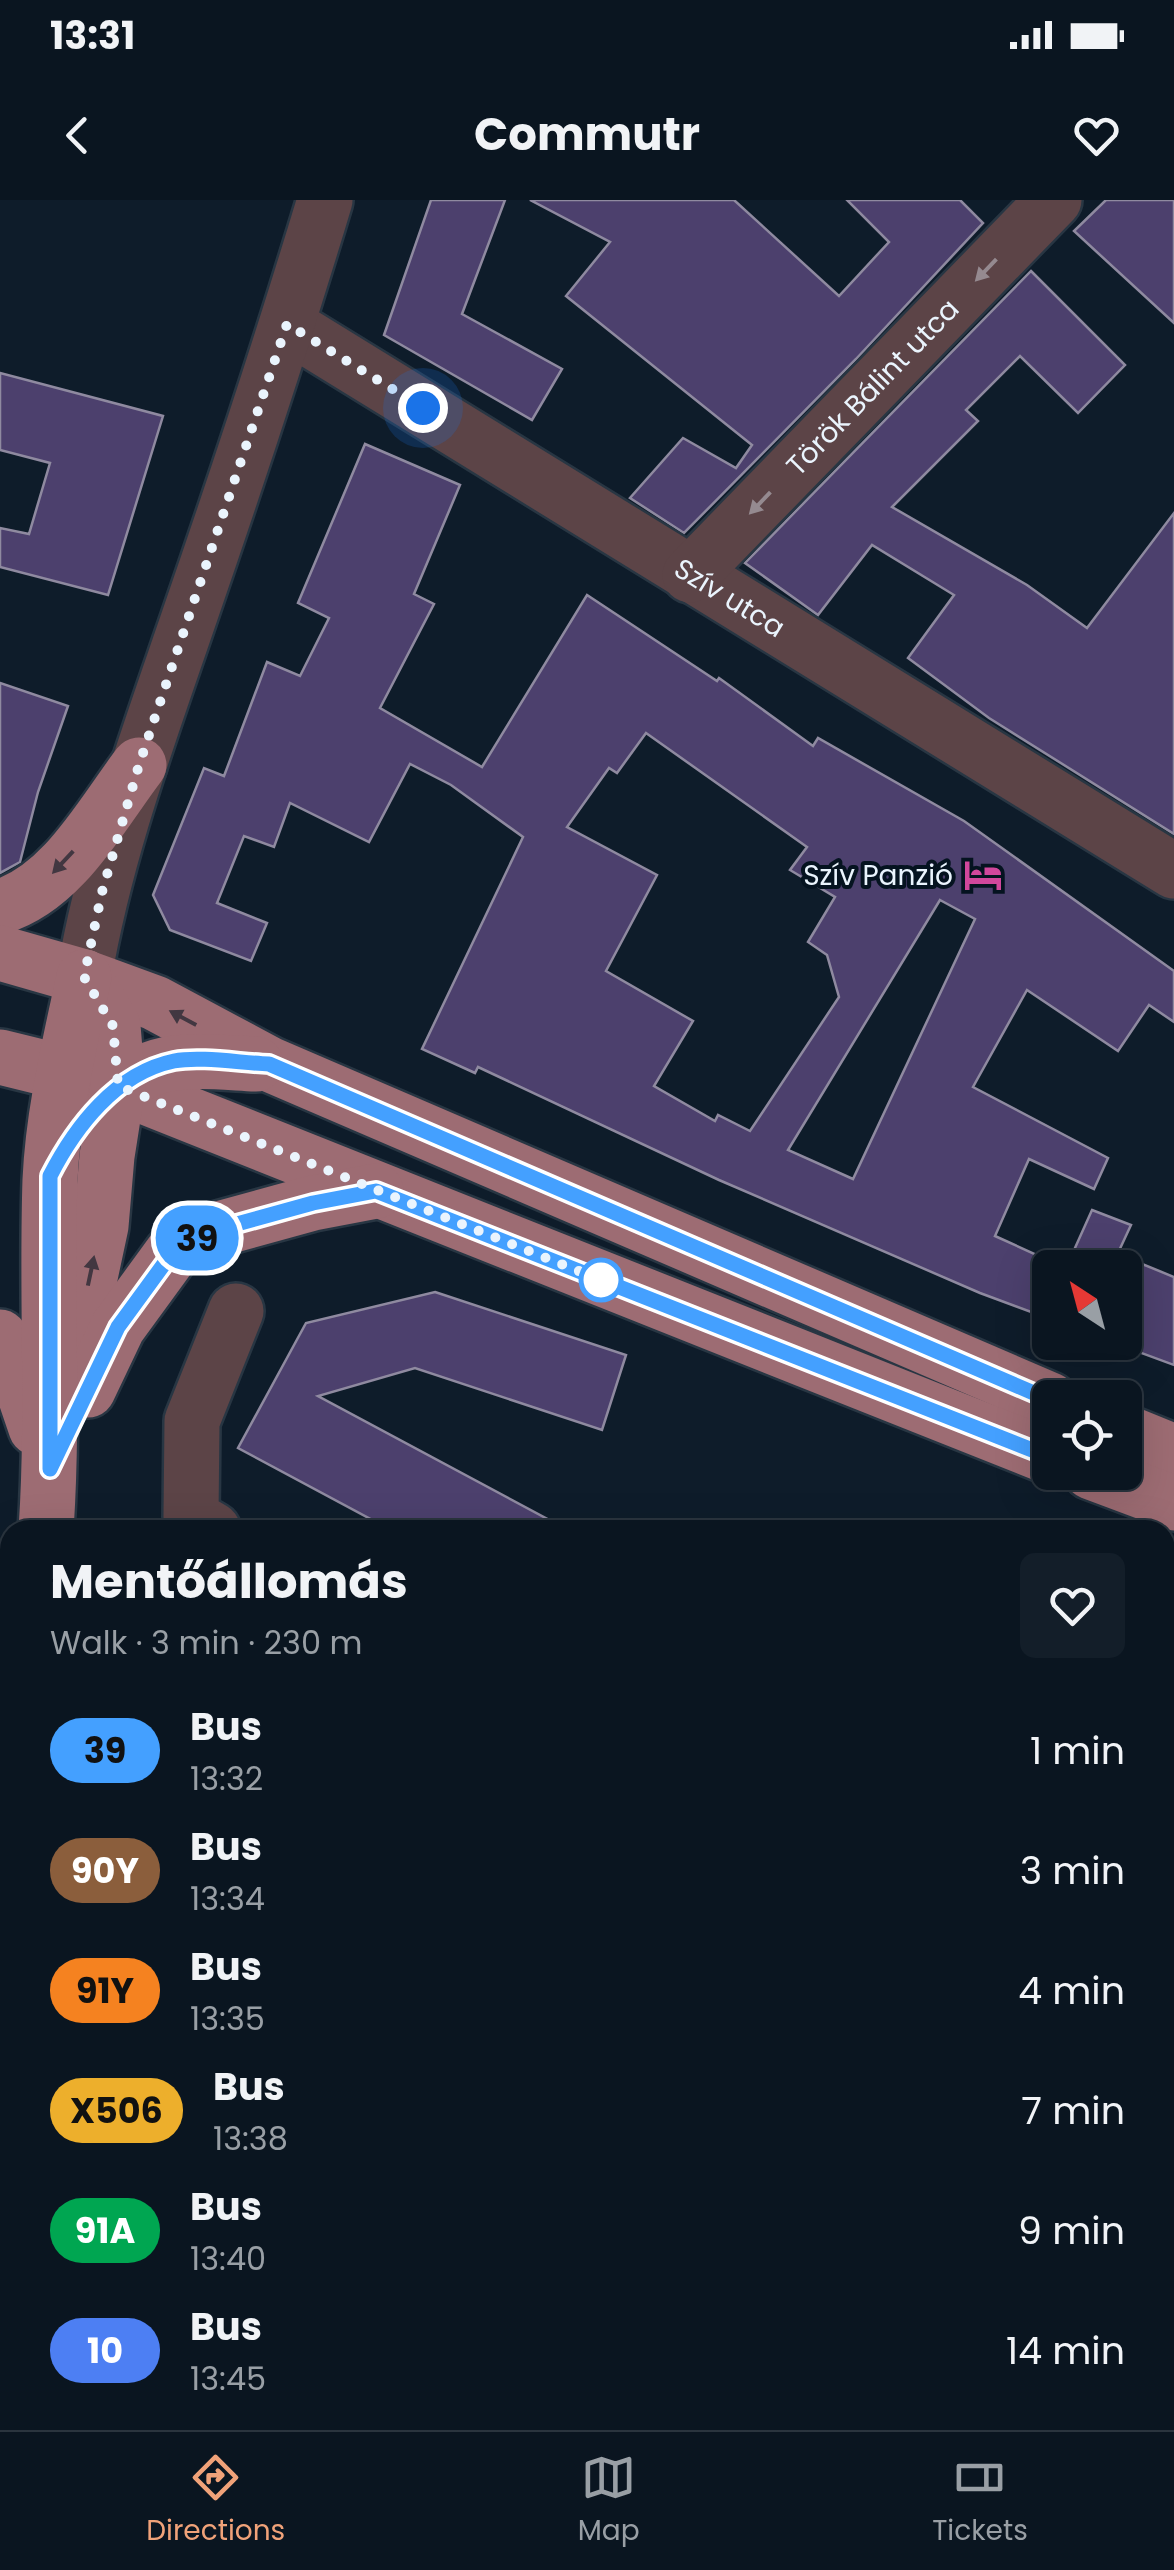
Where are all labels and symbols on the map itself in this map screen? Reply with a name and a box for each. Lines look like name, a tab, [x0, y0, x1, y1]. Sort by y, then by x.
one-way arrow	[975, 258, 998, 282]
street label: Török Bálint utca	[778, 290, 968, 484]
your location	[398, 383, 448, 433]
one-way arrow	[748, 491, 772, 515]
street label: Szív utca	[667, 549, 792, 647]
one-way arrow	[52, 850, 75, 874]
hotel icon: Szív Panzió	[962, 854, 1004, 896]
place label: Szív Panzió	[803, 856, 953, 895]
one-way arrow	[169, 1009, 197, 1027]
line badge: 39	[152, 1206, 242, 1270]
north arrow	[1032, 1250, 1142, 1360]
one-way arrow	[84, 1255, 100, 1286]
unlabelled marker	[580, 1259, 622, 1301]

